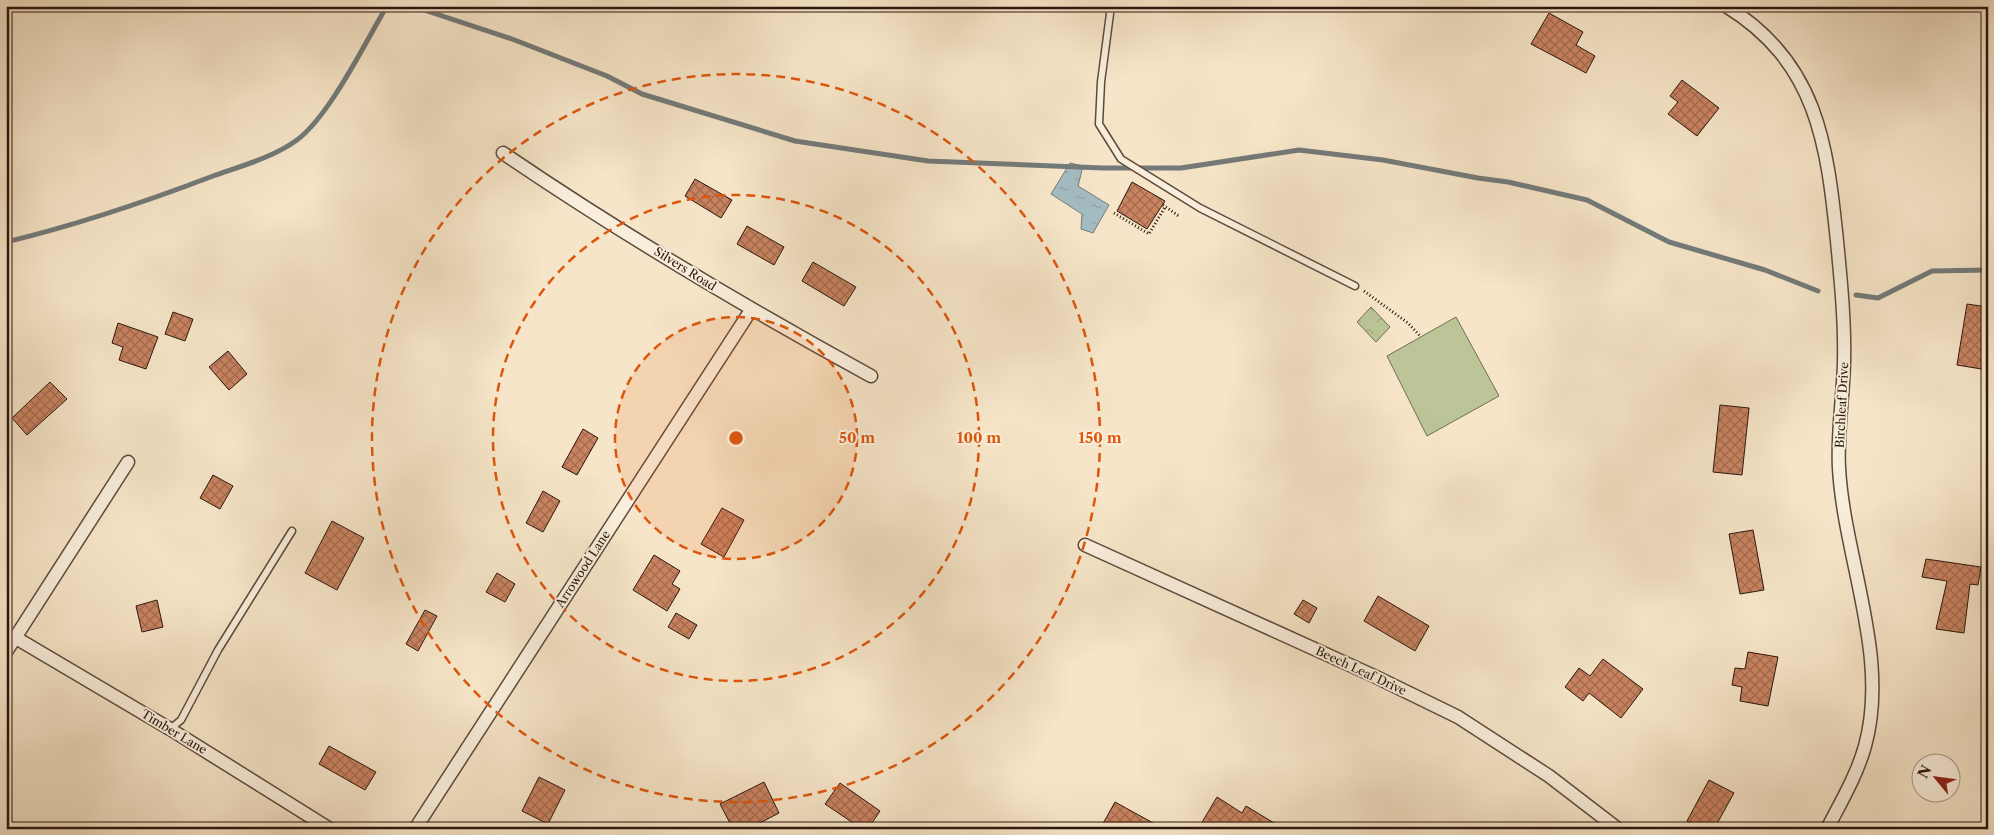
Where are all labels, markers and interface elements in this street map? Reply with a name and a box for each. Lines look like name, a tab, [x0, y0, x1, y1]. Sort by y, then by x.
street label: Silvers Road	[651, 244, 720, 294]
street label: Birchleaf Drive	[1832, 361, 1851, 448]
text: 50 m	[839, 428, 875, 447]
text: 100 m	[957, 428, 1001, 447]
text: 150 m	[1078, 428, 1122, 447]
centre of rings	[727, 429, 745, 447]
street label: Arrowood Lane	[551, 527, 613, 611]
street label: Beech Leaf Drive	[1313, 643, 1409, 698]
street label: Timber Lane	[139, 706, 210, 757]
north arrow	[1912, 752, 1962, 802]
text: N	[1914, 762, 1935, 781]

